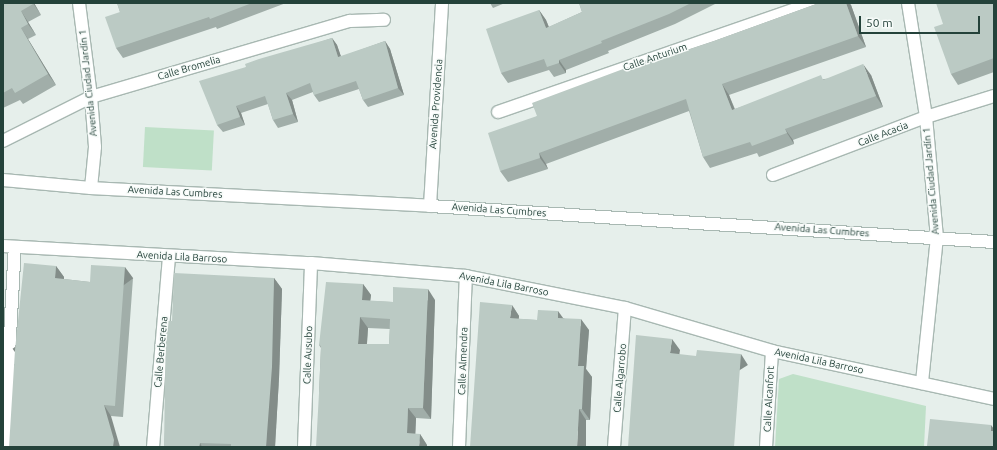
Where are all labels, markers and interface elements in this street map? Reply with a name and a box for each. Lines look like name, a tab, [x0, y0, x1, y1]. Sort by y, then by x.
scale bar	[861, 8, 982, 34]
text: 50 m	[866, 16, 893, 29]
street label: Avenida Ciudad Jardín 1	[76, 29, 100, 137]
street label: Calle Anturium	[621, 40, 689, 74]
street label: Calle Bromelia	[156, 53, 222, 83]
street label: Avenida Providencia	[427, 59, 445, 149]
street label: Calle Acacia	[856, 119, 910, 149]
street label: Avenida Ciudad Jardín 1	[920, 127, 942, 235]
street label: Avenida Las Cumbres	[127, 184, 223, 200]
street label: Avenida Las Cumbres	[451, 201, 547, 219]
street label: Avenida Las Cumbres	[774, 221, 870, 239]
street label: Avenida Lila Barroso	[136, 249, 228, 265]
street label: Avenida Lila Barroso	[458, 269, 550, 299]
street label: Calle Berberena	[152, 316, 170, 388]
street label: Calle Ausubo	[301, 326, 315, 384]
street label: Calle Almendra	[456, 327, 470, 395]
street label: Calle Algarrobo	[611, 343, 629, 413]
street label: Avenida Lila Barroso	[773, 346, 865, 376]
street label: Calle Alcanfort	[761, 366, 777, 432]

